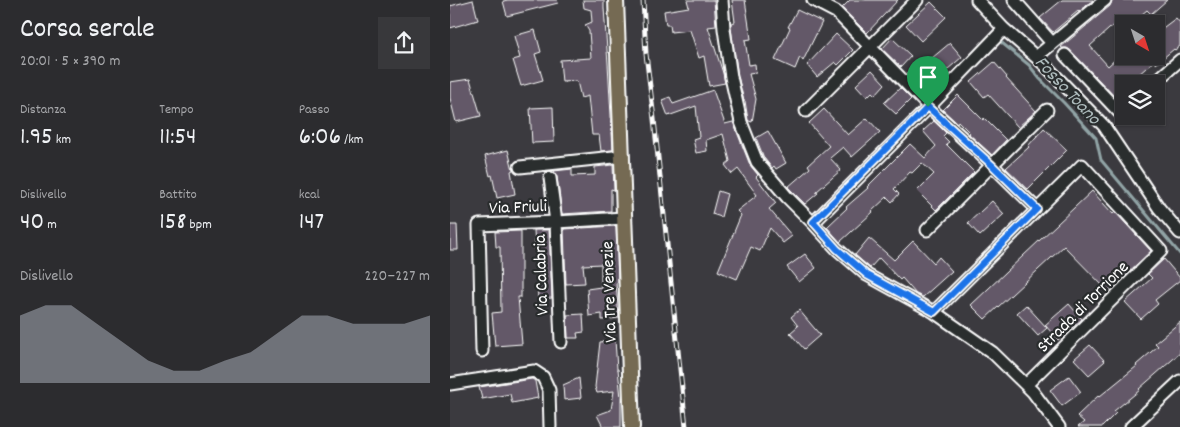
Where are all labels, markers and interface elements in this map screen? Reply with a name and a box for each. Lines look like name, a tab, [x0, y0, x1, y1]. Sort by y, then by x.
text: Corsa serale	[20, 11, 155, 51]
north arrow	[1115, 15, 1165, 65]
map controls	[1115, 15, 1165, 125]
button: share	[378, 17, 430, 69]
text: 20:01 · 5 × 390 m	[20, 50, 120, 73]
water label: Fosso Toano	[1027, 51, 1107, 133]
pin	[907, 56, 949, 107]
icon: arrive	[914, 63, 942, 91]
button: layers	[1115, 75, 1165, 125]
text: Distanza	[20, 100, 66, 120]
text: Tempo	[159, 100, 193, 120]
text: Passo	[299, 100, 330, 120]
text: 1.95	[20, 120, 53, 156]
text: 11:54	[159, 120, 196, 156]
text: 6:06	[299, 120, 341, 156]
text: km	[53, 130, 71, 150]
text: /km	[341, 130, 364, 150]
text: Dislivello	[20, 185, 66, 205]
text: Battito	[159, 185, 197, 205]
text: kcal	[299, 185, 320, 205]
street label: Via Friuli	[489, 195, 547, 222]
text: 40	[20, 205, 44, 241]
text: 158	[159, 205, 186, 241]
text: 147	[299, 205, 324, 241]
text: m	[44, 215, 57, 235]
text: bpm	[186, 215, 212, 235]
street label: Via Calabria	[529, 234, 556, 316]
street label: Via Tre Venezie	[596, 241, 625, 343]
street label: Strada di Torrione	[1032, 256, 1135, 359]
text: Dislivello	[20, 265, 73, 288]
text: 220–227 m	[365, 265, 430, 288]

